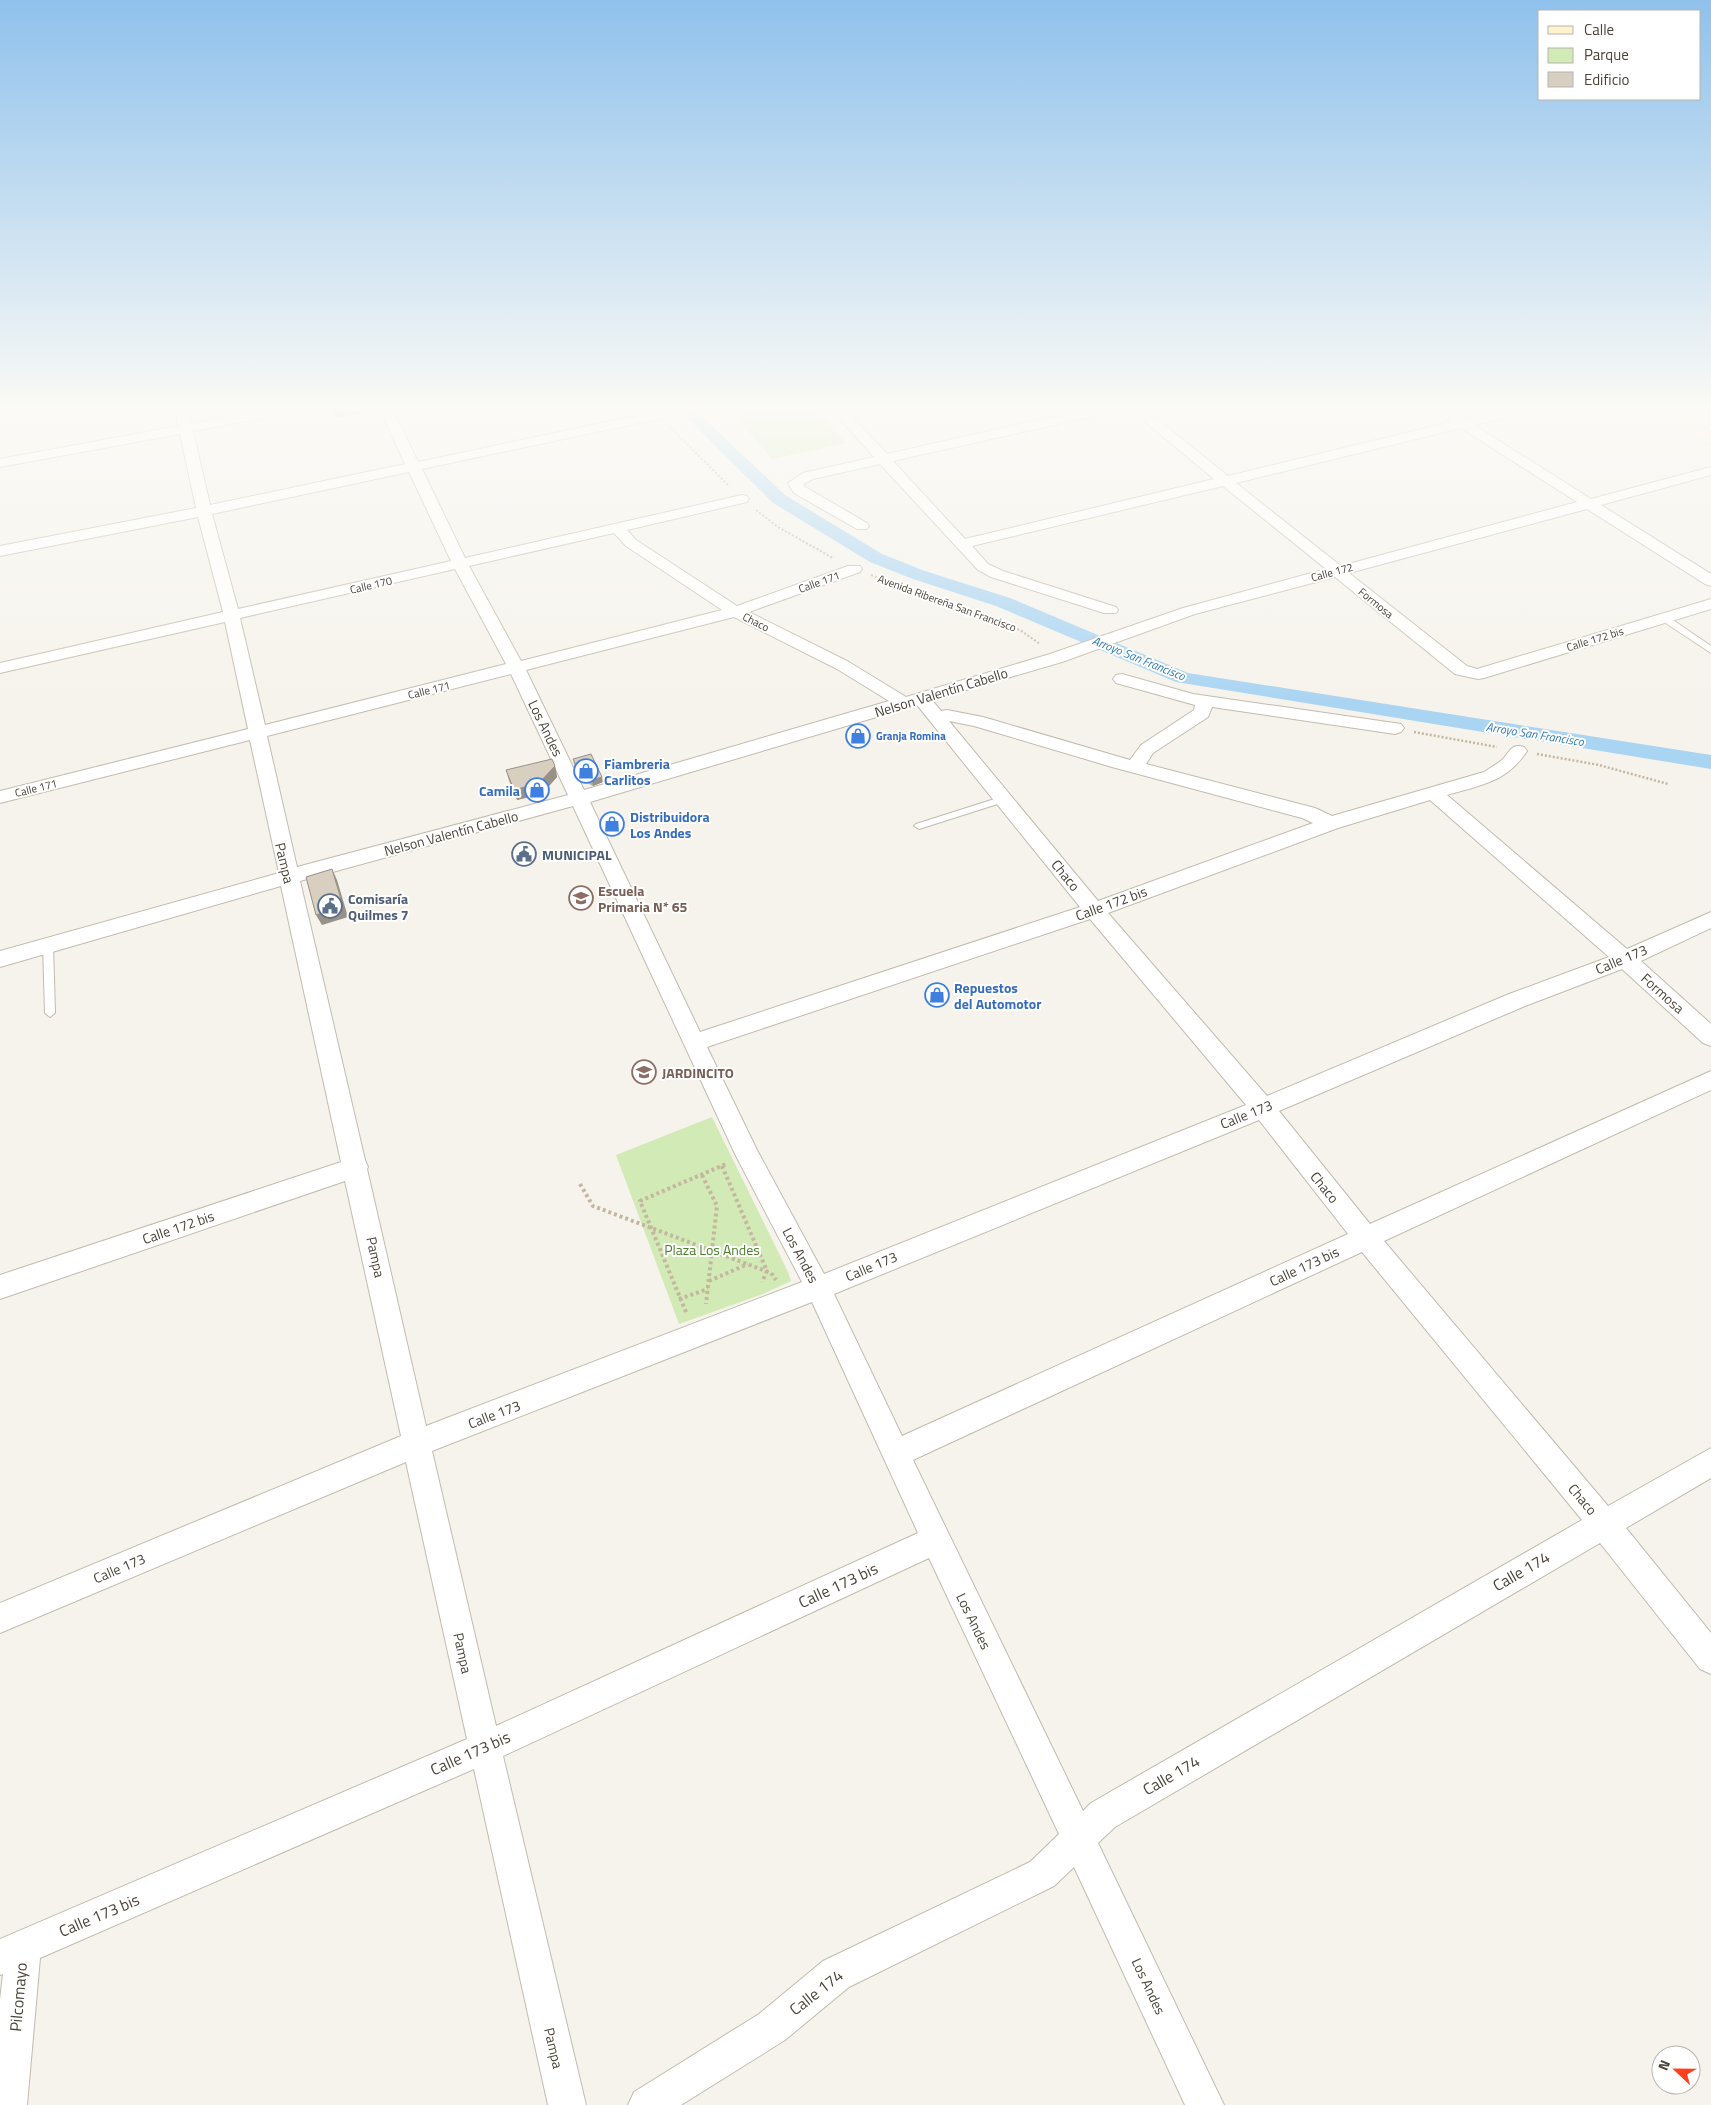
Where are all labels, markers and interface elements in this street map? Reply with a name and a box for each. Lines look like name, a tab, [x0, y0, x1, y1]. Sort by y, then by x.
legend	[1538, 10, 1701, 100]
text: Calle	[1584, 18, 1614, 41]
text: Parque	[1584, 43, 1629, 66]
text: Edificio	[1584, 68, 1629, 91]
street label: Calle 172	[1309, 559, 1355, 585]
street label: Calle 171	[796, 567, 842, 597]
street label: Avenida Ribereña San Francisco	[876, 570, 1019, 636]
street label: Calle 170	[348, 572, 394, 598]
street label: Formosa	[1355, 584, 1397, 622]
street label: Chaco	[740, 609, 772, 636]
street label: Calle 172 bis	[1565, 623, 1625, 655]
water label: Arroyo San Francisco	[1090, 631, 1189, 686]
street label: Nelson Valentín Cabello	[872, 662, 1010, 722]
street label: Calle 171	[406, 677, 452, 703]
street label: Los Andes	[523, 696, 569, 760]
water label: Arroyo San Francisco	[1485, 717, 1586, 751]
shop icon: Granja Romina	[845, 723, 871, 749]
place label: Granja Romina	[876, 728, 946, 744]
place label: Fiambreria Carlitos	[604, 753, 670, 790]
shop icon: Fiambreria Carlitos	[573, 758, 599, 784]
street label: Calle 171	[13, 775, 59, 801]
shop icon: Camila	[524, 777, 550, 803]
place label: Camila	[479, 780, 520, 801]
street label: Nelson Valentín Cabello	[382, 805, 520, 861]
place label: Distribuidora Los Andes	[630, 806, 710, 843]
shop icon: Distribuidora Los Andes	[599, 811, 625, 837]
street label: Pampa	[270, 840, 300, 886]
public building icon: MUNICIPAL	[511, 841, 537, 867]
place label: MUNICIPAL	[542, 844, 612, 865]
street label: Chaco	[1047, 855, 1085, 895]
place label: Escuela Primaria N* 65	[598, 880, 688, 917]
street label: Calle 172 bis	[1072, 880, 1150, 926]
school or university icon: Escuela Primaria N* 65	[568, 885, 594, 911]
place label: Comisaría Quilmes 7	[348, 888, 409, 925]
public building icon: Comisaría Quilmes 7	[317, 893, 343, 919]
street label: Calle 173	[1592, 939, 1650, 979]
street label: Formosa	[1637, 968, 1689, 1018]
place label: Repuestos del Automotor	[954, 977, 1041, 1014]
shop icon: Repuestos del Automotor	[924, 982, 950, 1008]
school or university icon: JARDINCITO	[631, 1059, 657, 1085]
place label: JARDINCITO	[662, 1062, 734, 1083]
street label: Calle 173	[1217, 1094, 1275, 1134]
street label: Chaco	[1306, 1167, 1344, 1207]
street label: Calle 172 bis	[139, 1205, 217, 1249]
street label: Los Andes	[778, 1223, 824, 1287]
street label: Pampa	[361, 1235, 391, 1279]
park label: Plaza Los Andes	[664, 1239, 760, 1260]
street label: Calle 173 bis	[1266, 1241, 1342, 1291]
street label: Calle 173	[842, 1246, 900, 1286]
street label: Calle 173	[465, 1394, 523, 1434]
street label: Chaco	[1564, 1479, 1602, 1519]
street label: Calle 174	[1488, 1545, 1554, 1597]
street label: Calle 173	[90, 1548, 148, 1588]
street label: Calle 173 bis	[794, 1556, 882, 1614]
street label: Los Andes	[951, 1589, 997, 1653]
street label: Pampa	[448, 1631, 478, 1675]
street label: Calle 173 bis	[426, 1725, 514, 1781]
street label: Calle 174	[1138, 1749, 1204, 1801]
street label: Calle 173 bis	[55, 1887, 143, 1943]
street label: Los Andes	[1127, 1954, 1171, 2018]
street label: Pilcomayo	[3, 1961, 33, 2033]
street label: Calle 174	[784, 1963, 848, 2021]
street label: Pampa	[539, 2025, 569, 2071]
north arrow	[1651, 2045, 1701, 2095]
text: N	[1652, 2057, 1675, 2073]

